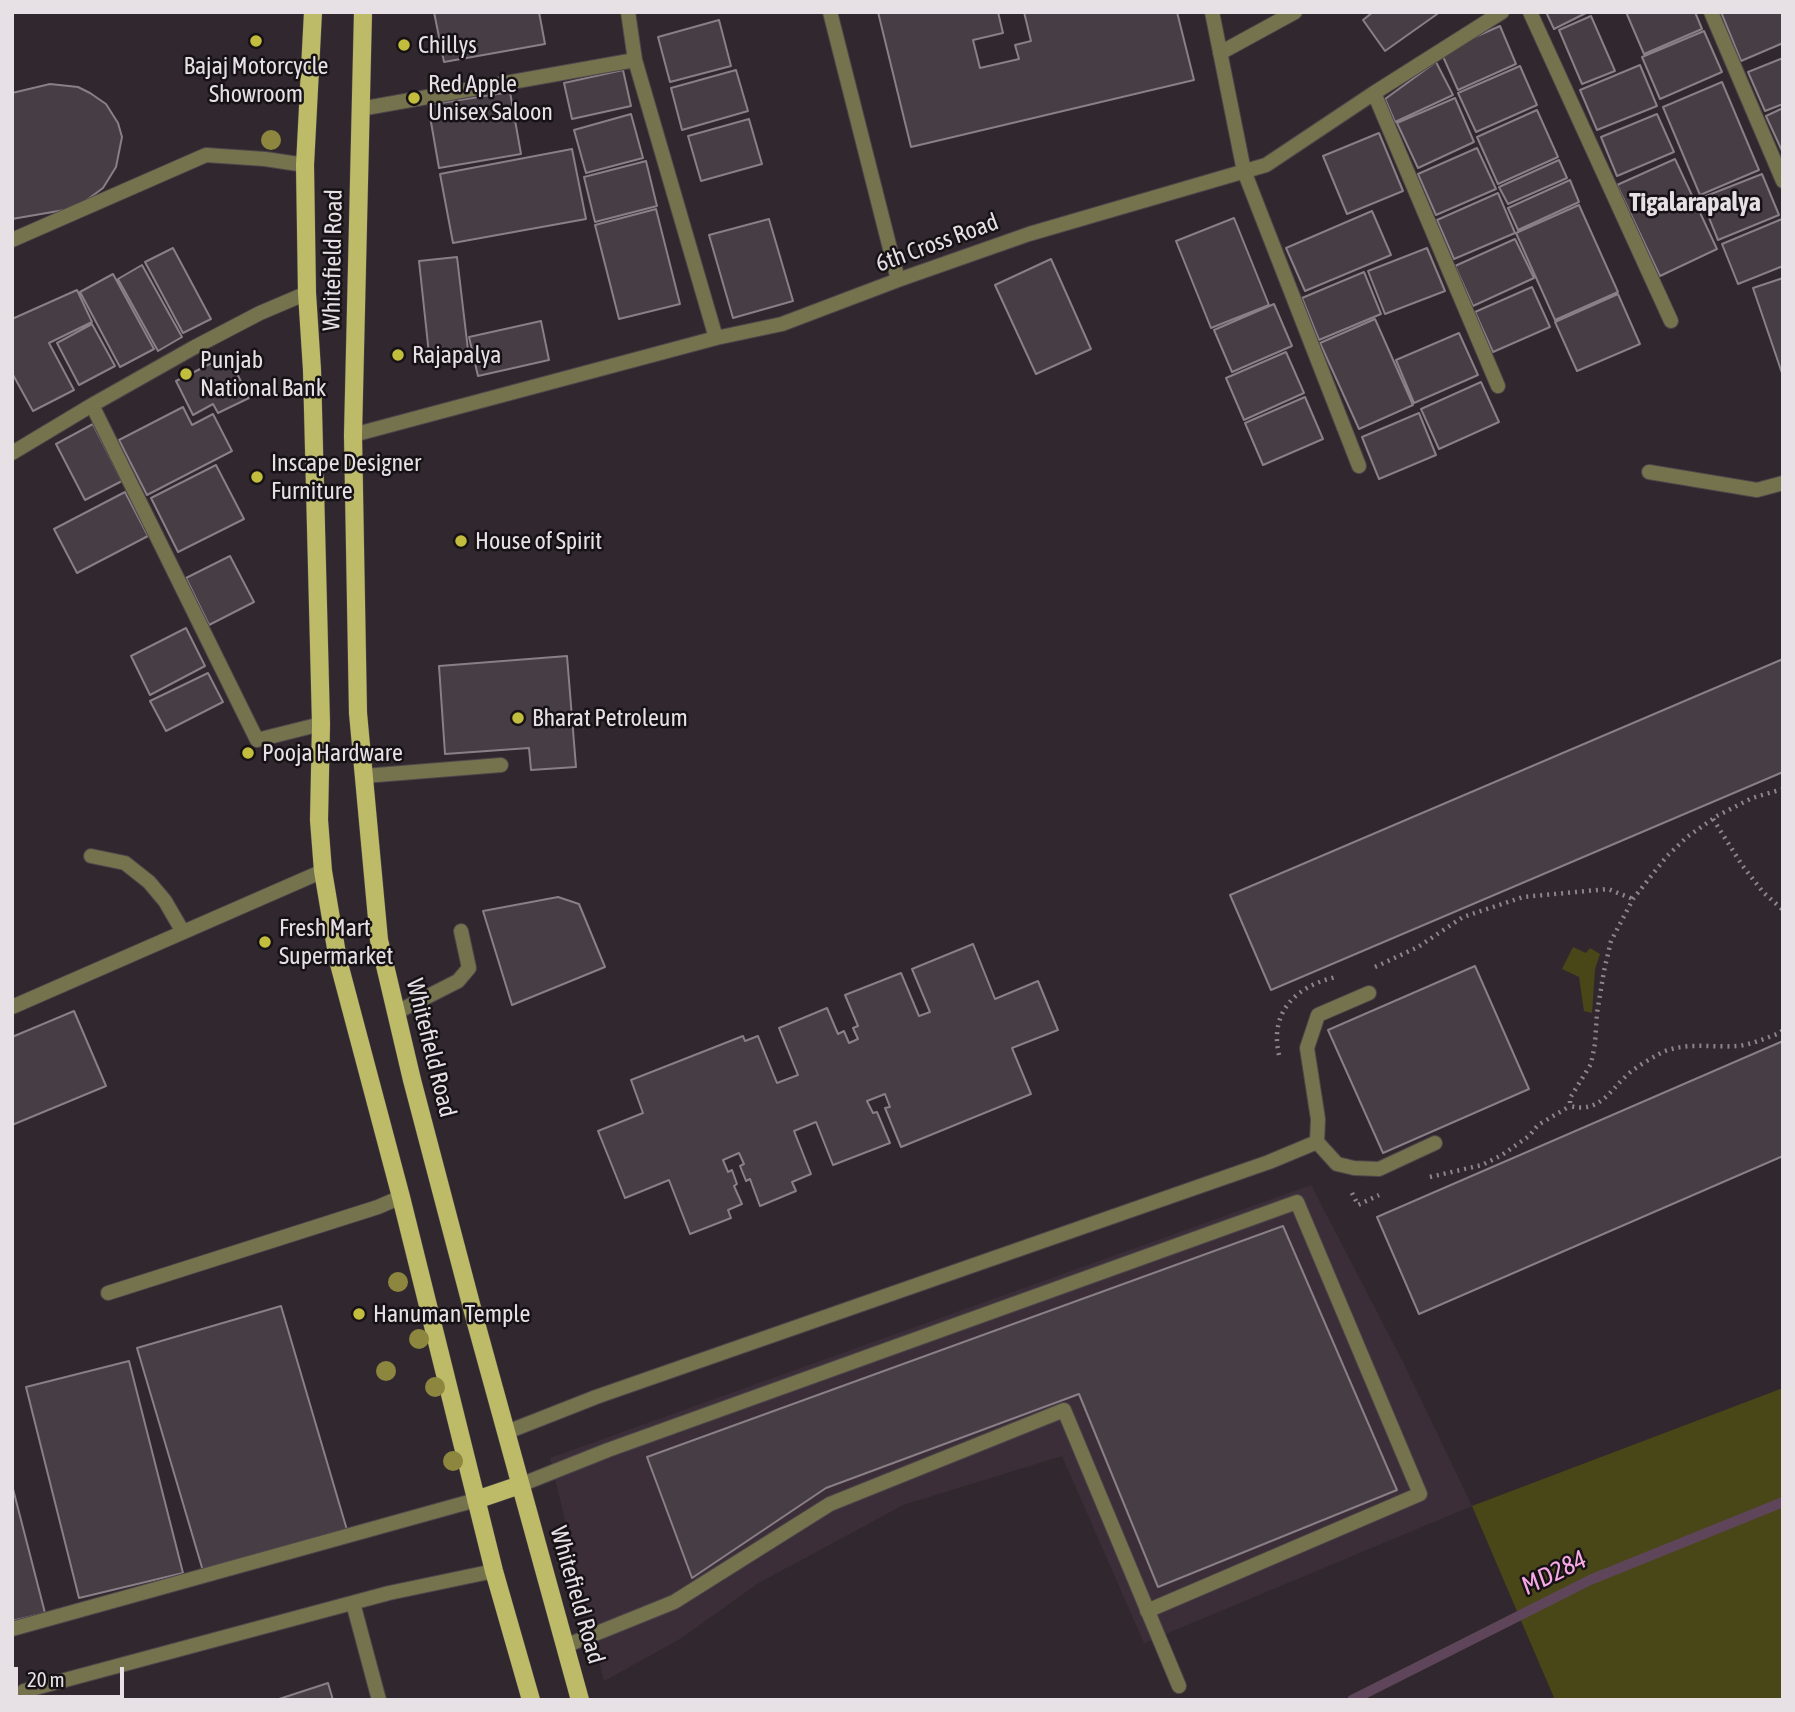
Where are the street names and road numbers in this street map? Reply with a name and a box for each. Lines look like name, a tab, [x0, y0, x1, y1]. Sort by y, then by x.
street label: Whitefield Road	[317, 189, 349, 331]
street label: 6th Cross Road	[872, 208, 1002, 278]
street label: Whitefield Road	[400, 976, 462, 1120]
street label: Whitefield Road	[544, 1523, 610, 1667]

